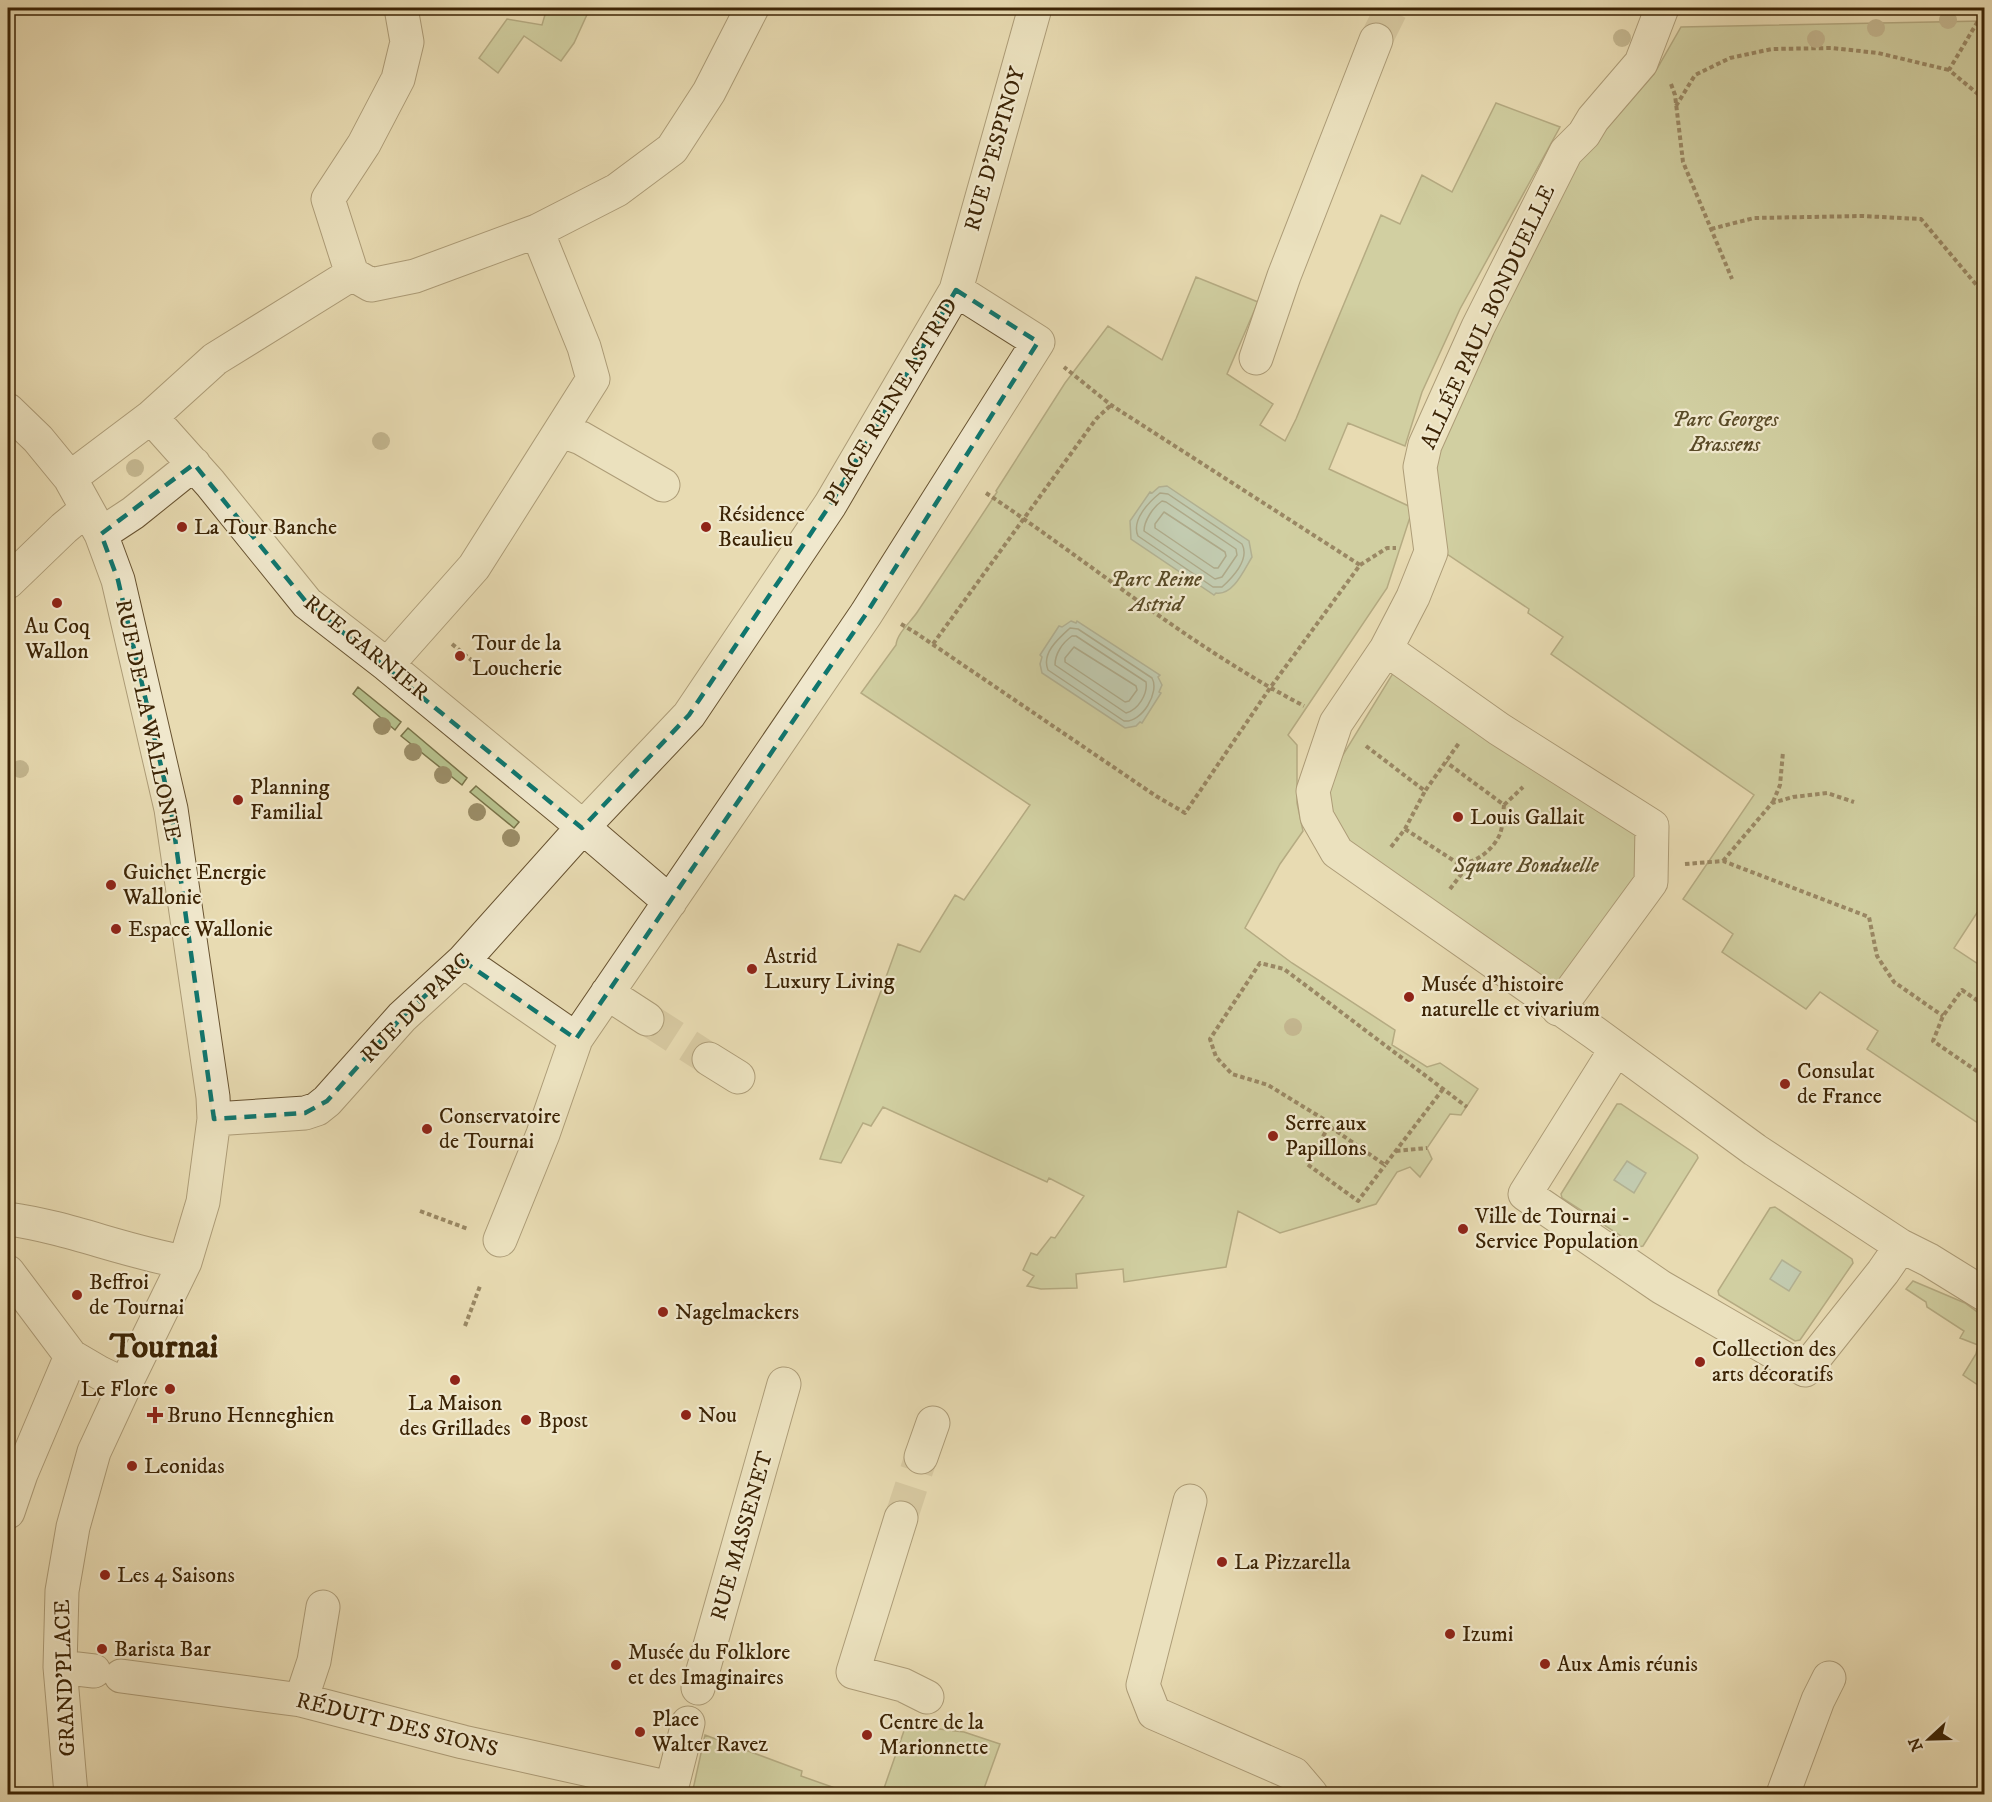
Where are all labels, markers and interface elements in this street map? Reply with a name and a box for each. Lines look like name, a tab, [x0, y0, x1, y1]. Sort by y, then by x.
street label: RUE D'ESPINOY	[959, 63, 1032, 234]
street label: ALLÉE PAUL BONDUELLE	[1415, 181, 1561, 453]
street label: PLACE REINE ASTRID	[818, 293, 964, 511]
park label: Parc Georges Brassens	[1672, 406, 1780, 458]
place label: Résidence Beaulieu	[718, 501, 805, 553]
place label: La Tour Banche	[194, 514, 337, 541]
marker: La Tour Banche	[175, 520, 189, 534]
marker: Résidence Beaulieu	[699, 520, 713, 534]
park label: Parc Reine Astrid	[1110, 566, 1202, 618]
street label: RUE GARNIER	[298, 589, 434, 707]
marker: Au Coq Wallon	[50, 596, 64, 610]
street label: RUE DE LA WALLONIE	[109, 597, 187, 843]
place label: Au Coq Wallon	[24, 613, 91, 665]
place label: Tour de la Loucherie	[472, 630, 562, 682]
marker: Tour de la Loucherie	[453, 649, 467, 663]
place label: Planning Familial	[250, 774, 330, 826]
marker: Planning Familial	[231, 793, 245, 807]
place label: Louis Gallait	[1470, 804, 1585, 831]
marker: Louis Gallait	[1451, 810, 1465, 824]
park label: Square Bonduelle	[1452, 852, 1599, 880]
place label: Guichet Energie Wallonie	[122, 859, 266, 911]
marker: Guichet Energie Wallonie	[104, 878, 118, 892]
place label: Espace Wallonie	[128, 916, 273, 943]
marker: Espace Wallonie	[109, 922, 123, 936]
place label: Astrid Luxury Living	[764, 943, 895, 995]
street label: RUE DU PARC	[355, 947, 477, 1069]
marker: Astrid Luxury Living	[745, 962, 759, 976]
place label: Musée d'histoire naturelle et vivarium	[1421, 971, 1600, 1023]
marker: Musée d'histoire naturelle et vivarium	[1402, 990, 1416, 1004]
place label: Consulat de France	[1797, 1058, 1882, 1110]
marker: Consulat de France	[1778, 1077, 1792, 1091]
place label: Conservatoire de Tournai	[439, 1103, 561, 1155]
place label: Serre aux Papillons	[1285, 1110, 1367, 1162]
marker: Conservatoire de Tournai	[420, 1122, 434, 1136]
marker: Serre aux Papillons	[1266, 1129, 1280, 1143]
place label: Ville de Tournai - Service Population	[1474, 1203, 1639, 1255]
marker: Ville de Tournai - Service Population	[1456, 1222, 1470, 1236]
place label: Beffroi de Tournai	[89, 1269, 184, 1321]
marker: Beffroi de Tournai	[70, 1288, 84, 1302]
place label: Nagelmackers	[675, 1299, 799, 1326]
marker: Nagelmackers	[656, 1305, 670, 1319]
district label: Tournai	[109, 1326, 219, 1368]
place label: Collection des arts décoratifs	[1712, 1336, 1836, 1388]
marker: Collection des arts décoratifs	[1693, 1355, 1707, 1369]
marker: La Maison des Grillades	[448, 1373, 462, 1387]
place label: Le Flore	[80, 1376, 158, 1403]
marker: Le Flore	[163, 1382, 177, 1396]
place label: La Maison des Grillades	[399, 1390, 511, 1442]
place label: Bruno Henneghien	[167, 1402, 335, 1429]
place label: Nou	[698, 1402, 737, 1429]
place label: Bpost	[538, 1407, 588, 1434]
marker: Bruno Henneghien	[148, 1408, 162, 1422]
marker: Nou	[679, 1408, 693, 1422]
marker: Bpost	[519, 1413, 533, 1427]
street label: RUE MASSENET	[705, 1448, 779, 1624]
place label: Leonidas	[144, 1453, 225, 1480]
marker: Leonidas	[125, 1459, 139, 1473]
place label: La Pizzarella	[1234, 1549, 1351, 1576]
marker: La Pizzarella	[1215, 1555, 1229, 1569]
place label: Les 4 Saisons	[117, 1562, 235, 1589]
marker: Les 4 Saisons	[98, 1568, 112, 1582]
street label: GRAND'PLACE	[49, 1599, 81, 1757]
place label: Izumi	[1462, 1621, 1513, 1648]
marker: Izumi	[1443, 1627, 1457, 1641]
place label: Barista Bar	[114, 1636, 212, 1663]
place label: Musée du Folklore et des Imaginaires	[628, 1639, 790, 1691]
marker: Barista Bar	[95, 1642, 109, 1656]
place label: Aux Amis réunis	[1557, 1651, 1698, 1678]
marker: Aux Amis réunis	[1538, 1657, 1552, 1671]
marker: Musée du Folklore et des Imaginaires	[609, 1658, 623, 1672]
street label: RÉDUIT DES SIONS	[293, 1687, 501, 1763]
place label: Place Walter Ravez	[651, 1706, 768, 1758]
place label: Centre de la Marionnette	[879, 1709, 988, 1761]
north arrow	[1899, 1709, 1959, 1769]
marker: Place Walter Ravez	[633, 1725, 647, 1739]
marker: Centre de la Marionnette	[860, 1728, 874, 1742]
text: N	[1904, 1734, 1928, 1754]

